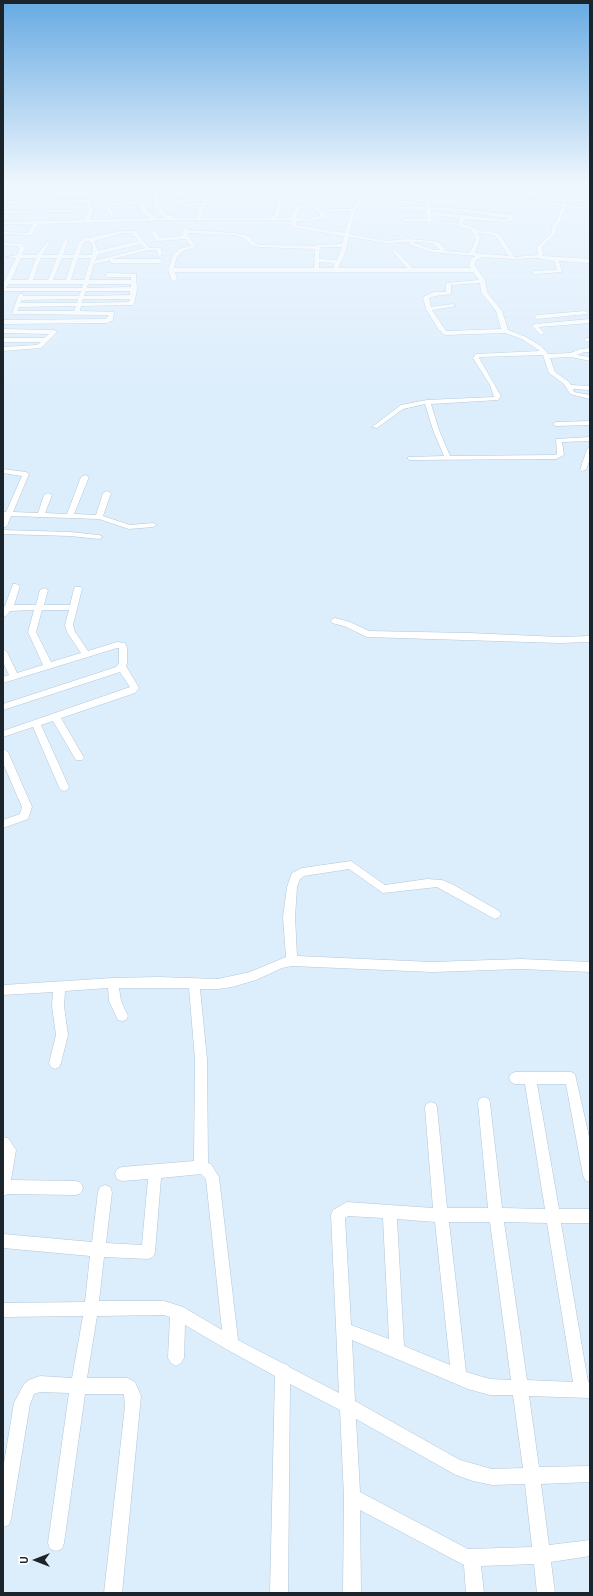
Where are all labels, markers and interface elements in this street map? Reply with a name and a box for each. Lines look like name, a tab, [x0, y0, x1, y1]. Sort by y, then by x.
north arrow	[16, 1540, 56, 1580]
text: U	[17, 1556, 31, 1564]

